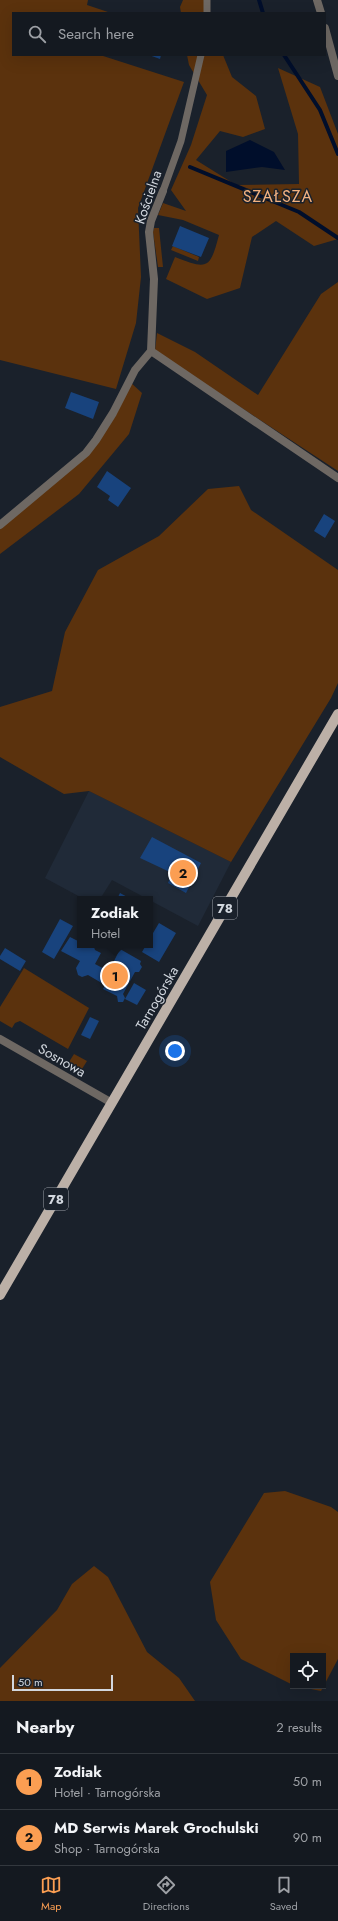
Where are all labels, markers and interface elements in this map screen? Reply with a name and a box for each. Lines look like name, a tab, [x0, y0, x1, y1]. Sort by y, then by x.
search box	[12, 12, 326, 56]
icon: search	[26, 23, 48, 45]
text: Search here	[58, 23, 134, 45]
street label: Kościelna	[129, 167, 167, 227]
district label: SZAŁSZA	[243, 185, 313, 208]
pin: 2	[170, 858, 196, 888]
popup	[77, 896, 153, 948]
road number: 78	[213, 897, 237, 919]
text: Zodiak	[91, 902, 139, 924]
text: Hotel	[91, 924, 120, 943]
pin: 1	[102, 961, 128, 991]
street label: Tarnogórska	[131, 962, 183, 1034]
street label: Sosnowa	[34, 1038, 90, 1082]
your location	[165, 1041, 185, 1061]
road number: 78	[44, 1188, 68, 1210]
map controls	[290, 1653, 326, 1689]
button: locate	[290, 1653, 326, 1689]
scale bar	[12, 1673, 113, 1692]
text: 50 m	[18, 1674, 43, 1690]
text: Nearby	[16, 1715, 74, 1739]
text: 2 results	[276, 1718, 322, 1737]
text: Zodiak	[54, 1761, 102, 1783]
text: 1	[26, 1772, 32, 1791]
text: 50 m	[293, 1772, 322, 1791]
text: Hotel · Tarnogórska	[54, 1783, 160, 1802]
text: MD Serwis Marek Grochulski	[54, 1817, 259, 1839]
text: 2	[25, 1828, 33, 1847]
text: 90 m	[293, 1828, 322, 1847]
text: Shop · Tarnogórska	[54, 1839, 160, 1858]
tab: Map	[40, 1874, 62, 1914]
tab: Directions	[143, 1874, 189, 1914]
tab: Saved	[270, 1874, 298, 1914]

